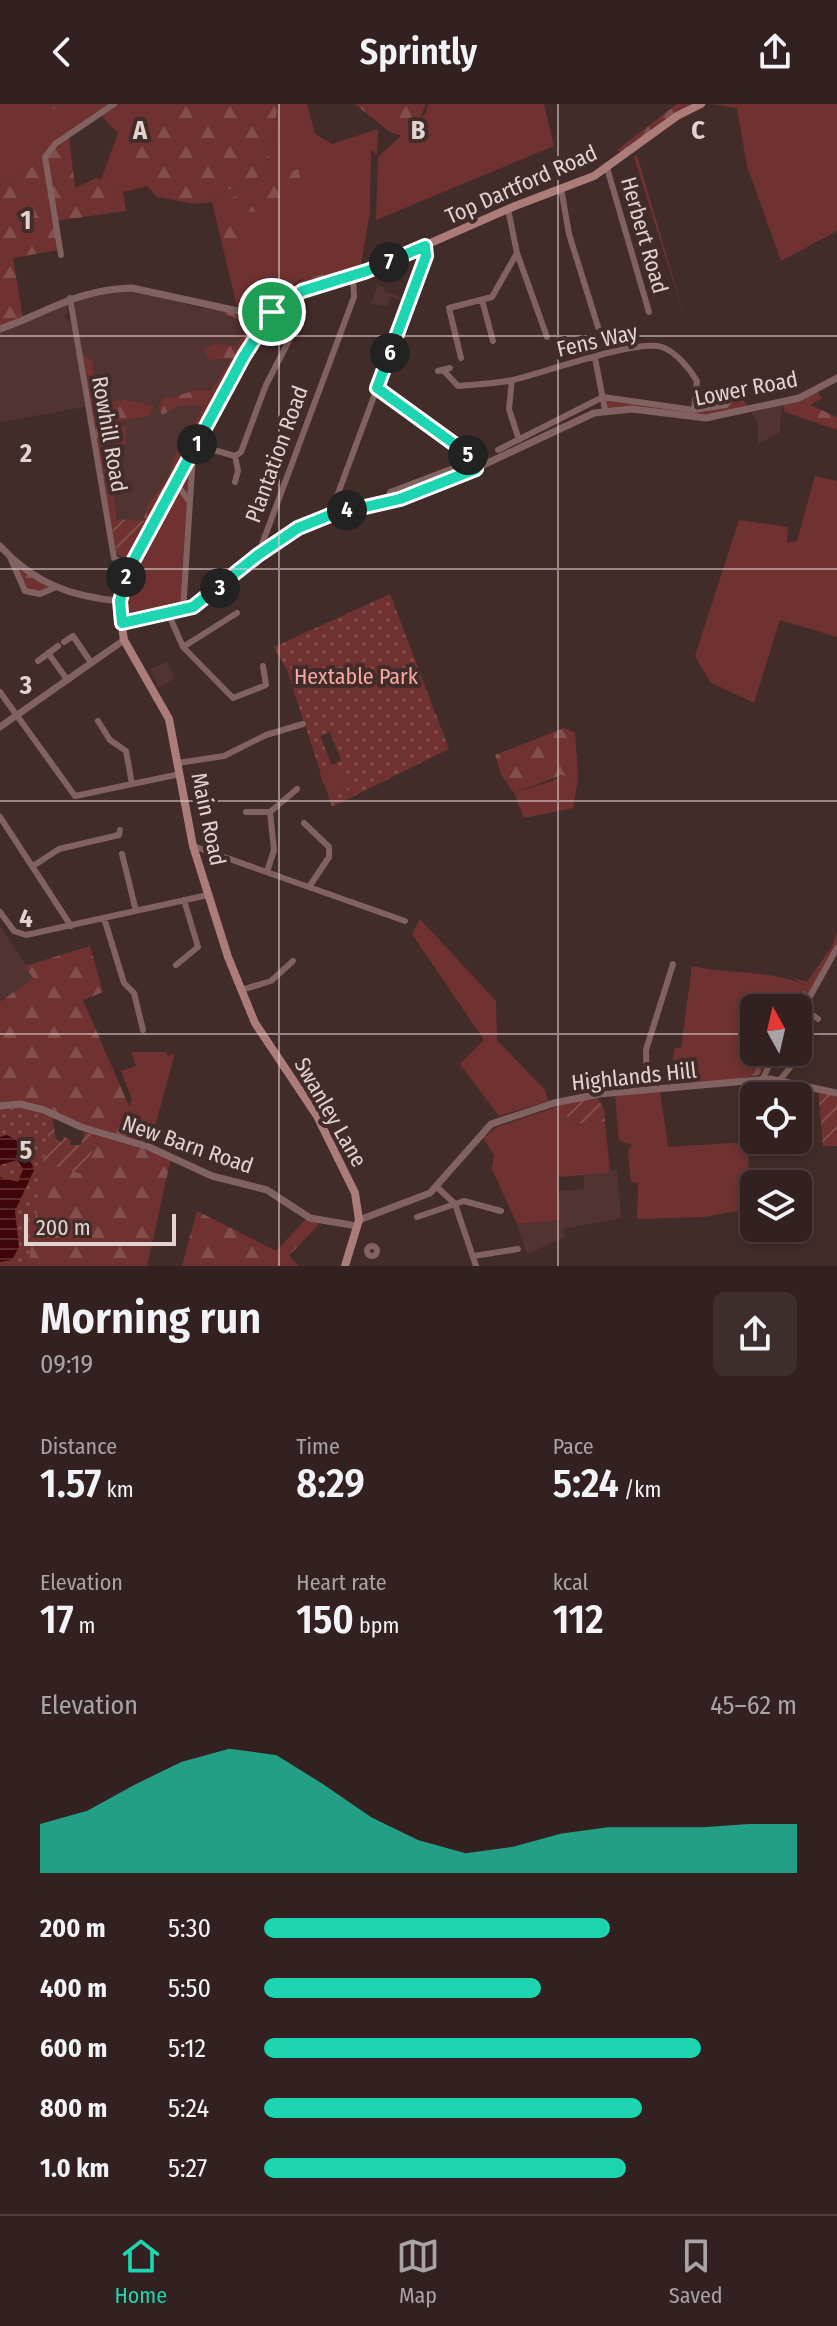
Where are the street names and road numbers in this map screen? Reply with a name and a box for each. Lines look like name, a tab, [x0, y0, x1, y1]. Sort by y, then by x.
street label: Top Dartford Road	[441, 139, 601, 230]
street label: Herbert Road	[615, 174, 674, 297]
street label: Fens Way	[554, 318, 640, 363]
street label: Lower Road	[692, 365, 800, 412]
street label: Rowhill Road	[86, 374, 133, 494]
street label: Plantation Road	[239, 382, 314, 526]
street label: Main Road	[185, 770, 232, 868]
street label: Swanley Lane	[288, 1053, 373, 1172]
street label: Highlands Hill	[570, 1056, 698, 1096]
street label: New Barn Road	[119, 1109, 257, 1179]

